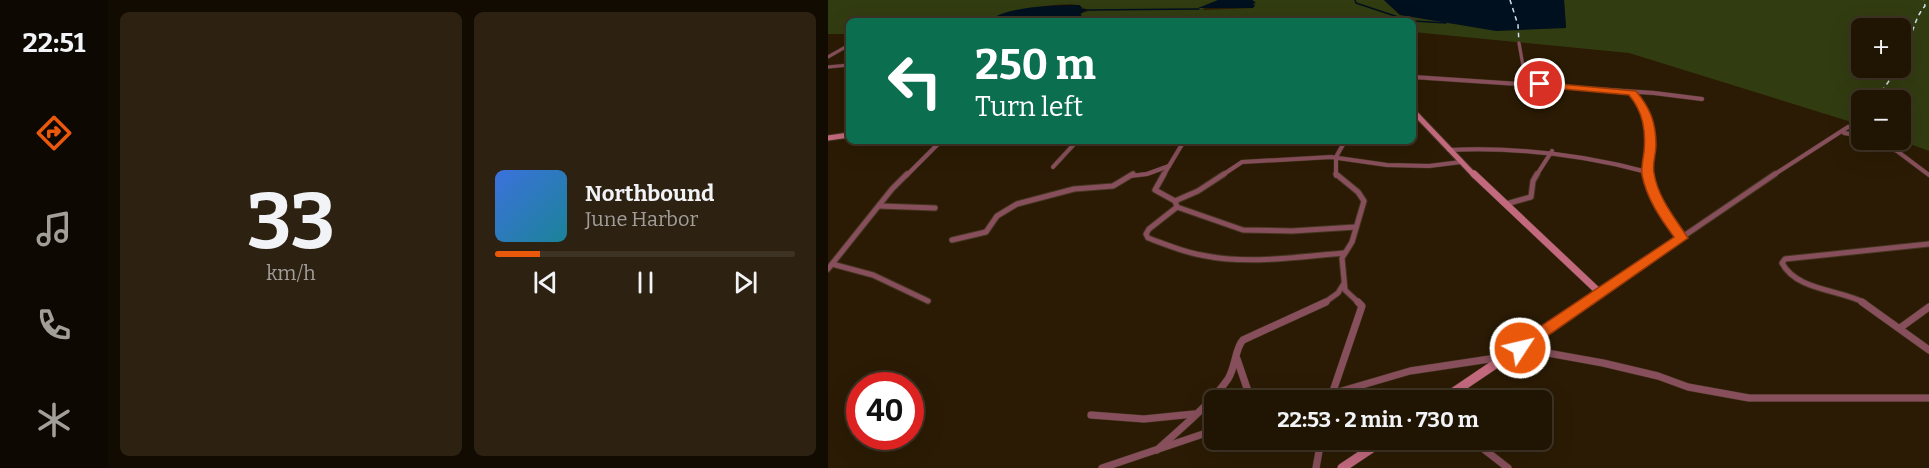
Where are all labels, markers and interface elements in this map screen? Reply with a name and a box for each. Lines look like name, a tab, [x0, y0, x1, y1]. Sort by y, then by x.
map controls	[1851, 18, 1911, 150]
button: +	[1851, 18, 1911, 78]
text: 22:51	[23, 27, 85, 59]
text: 250 m	[975, 40, 1096, 90]
icon: left	[876, 42, 954, 120]
pin	[1514, 58, 1565, 109]
icon: arrive	[1523, 67, 1556, 100]
button: −	[1851, 90, 1911, 150]
text: Turn left	[975, 91, 1083, 123]
icon: directions	[33, 112, 75, 154]
text: 33	[247, 175, 335, 269]
text: Northbound	[585, 180, 714, 207]
text: June Harbor	[585, 207, 698, 231]
icon: music	[33, 208, 75, 250]
text: km/h	[266, 261, 316, 285]
icon: previous	[529, 266, 562, 299]
icon: pause	[629, 266, 662, 299]
icon: next	[729, 266, 762, 299]
icon: phone	[33, 304, 75, 346]
position arrow	[1488, 316, 1552, 380]
speed limit sign: 40	[846, 372, 924, 450]
icon: climate	[33, 399, 75, 441]
text: 22:53 · 2 min · 730 m	[1277, 406, 1479, 433]

